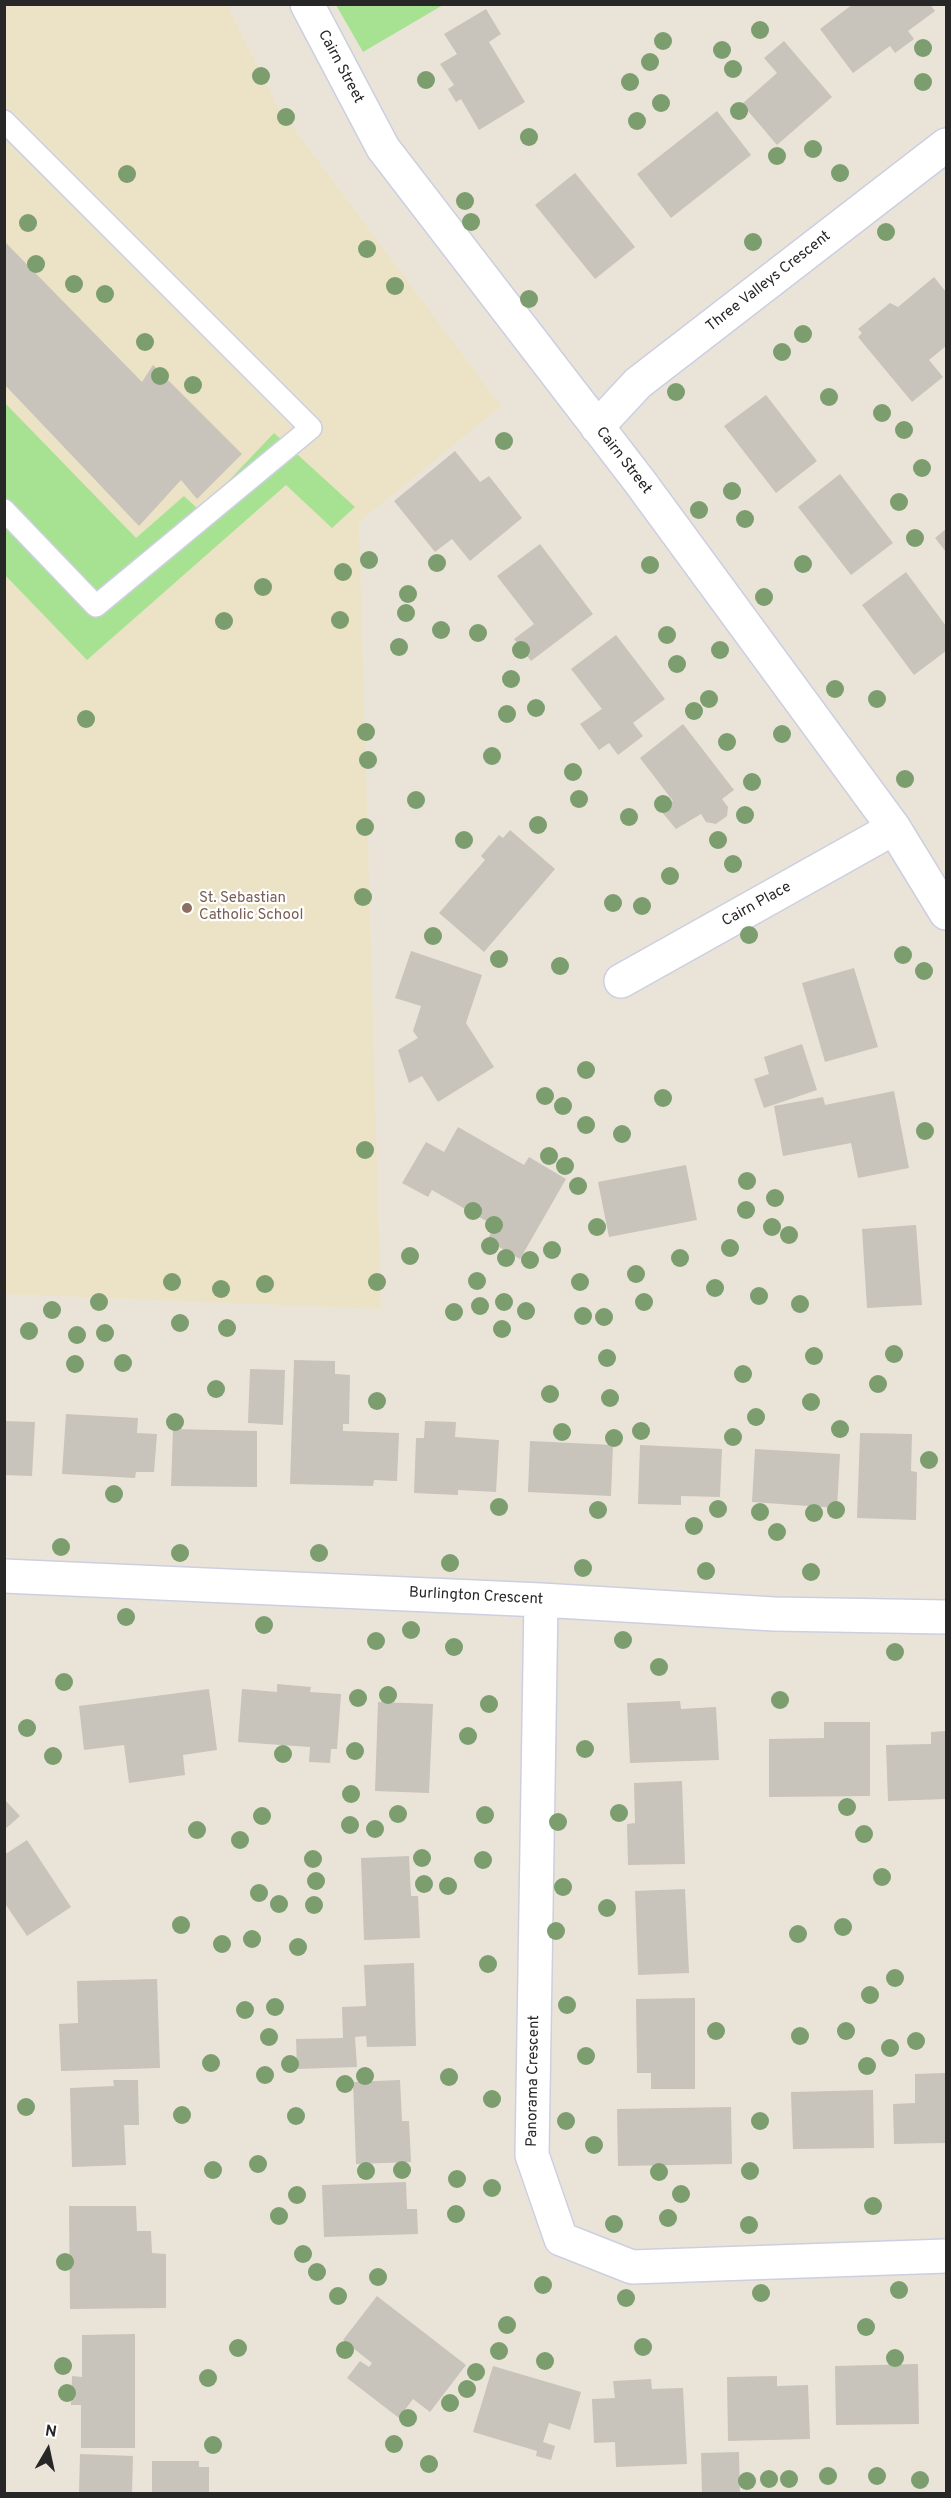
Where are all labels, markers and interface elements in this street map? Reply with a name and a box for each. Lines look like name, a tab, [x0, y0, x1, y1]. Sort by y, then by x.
street label: Cairn Street	[313, 27, 367, 107]
street label: Three Valleys Crescent	[703, 228, 835, 336]
street label: Cairn Street	[591, 424, 655, 498]
street label: Cairn Place	[719, 879, 795, 931]
place label: St. Sebastian Catholic School	[199, 890, 303, 925]
marker: St. Sebastian Catholic School	[180, 901, 194, 915]
street label: Burlington Crescent	[408, 1584, 544, 1610]
street label: Panorama Crescent	[524, 2015, 544, 2147]
north arrow	[18, 2420, 78, 2480]
text: N	[44, 2421, 58, 2443]

